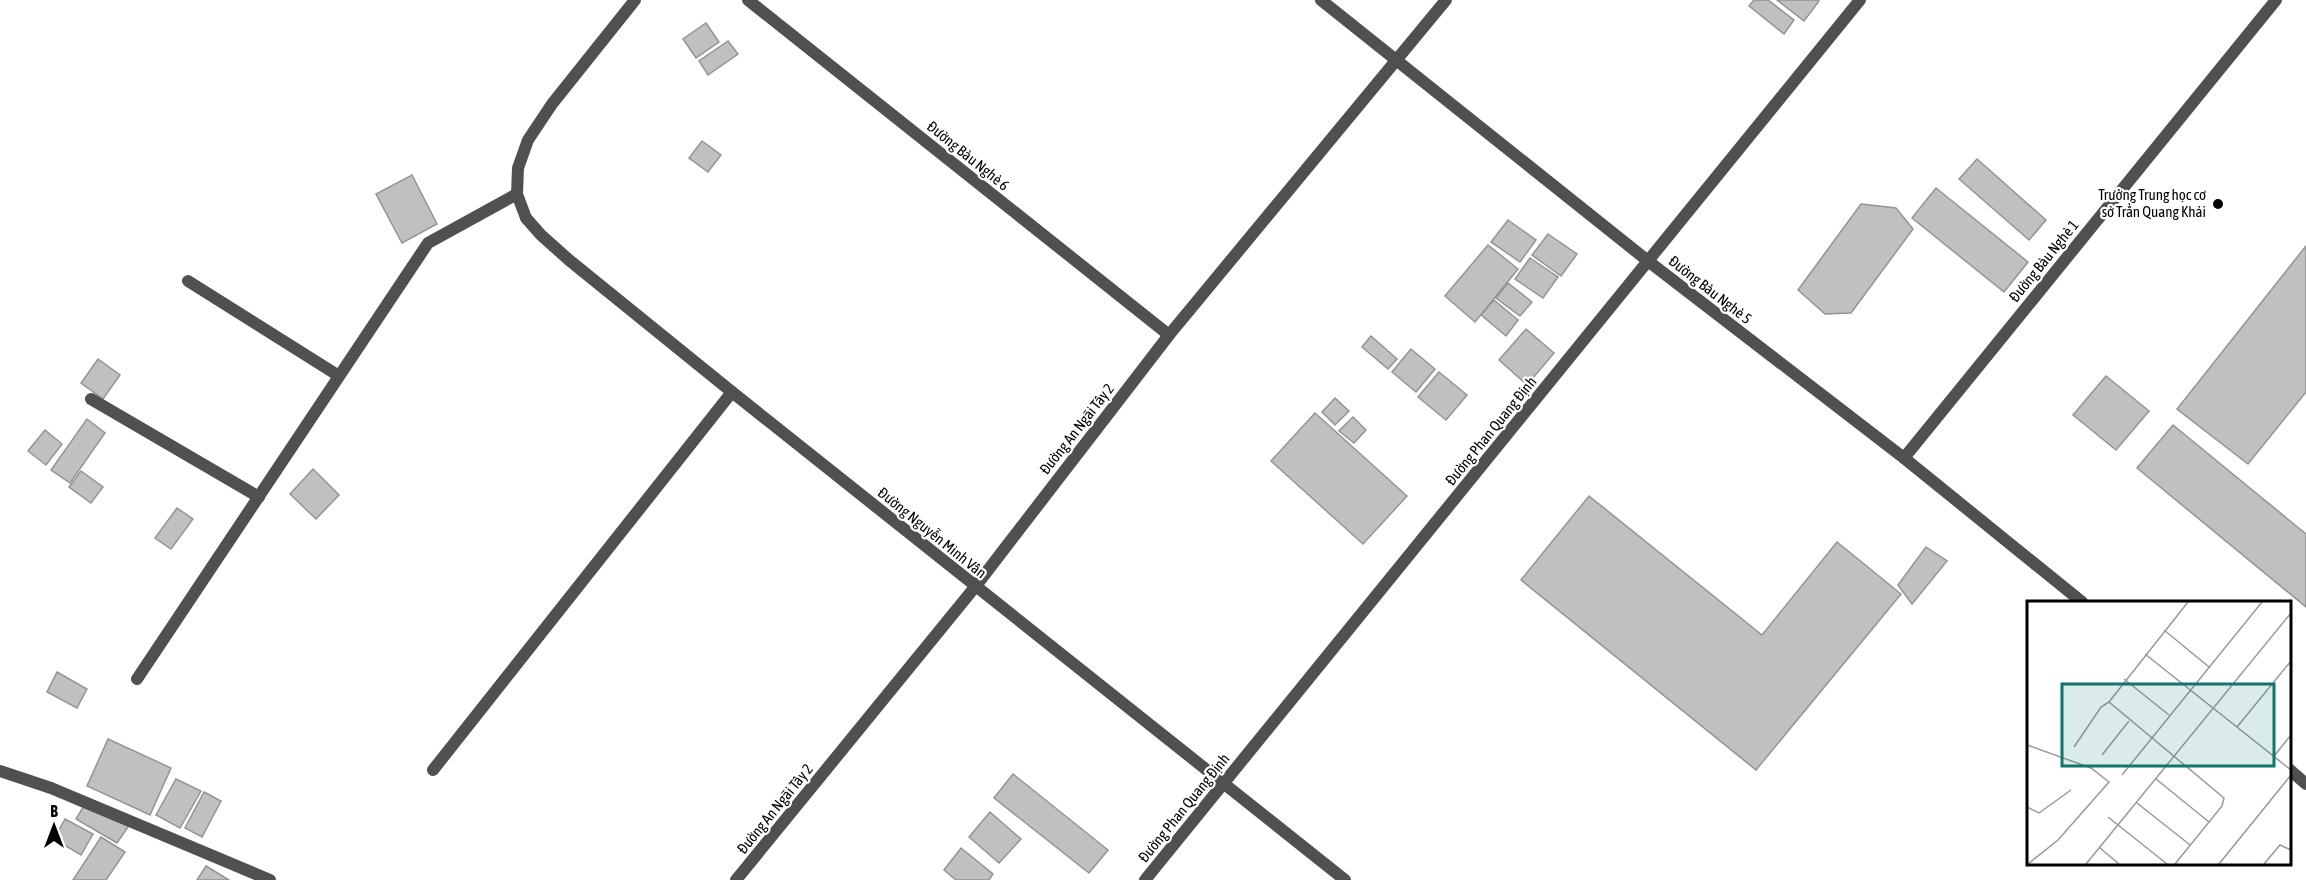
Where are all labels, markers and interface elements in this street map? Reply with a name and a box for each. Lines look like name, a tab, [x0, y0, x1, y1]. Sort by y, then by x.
street label: Đường Bàu Nghè 6	[924, 117, 1013, 194]
place label: Trường Trung học cơ sở Trần Quang Khải	[2098, 186, 2206, 220]
marker: Trường Trung học cơ sở Trần Quang Khải	[2211, 197, 2225, 211]
street label: Đường Bàu Nghè 1	[2005, 216, 2082, 305]
street label: Đường Bàu Nghè 5	[1666, 252, 1755, 327]
street label: Đường Phan Quang Định	[1442, 373, 1540, 488]
street label: Đường An Ngãi Tây 2	[1036, 380, 1117, 477]
street label: Đường Nguyễn Minh Vân	[875, 484, 990, 582]
inset map	[2027, 601, 2291, 865]
street label: Đường Phan Quang Định	[1135, 750, 1233, 865]
street label: Đường An Ngãi Tây 2	[733, 760, 816, 857]
north arrow	[24, 796, 84, 856]
text: B	[50, 802, 58, 820]

